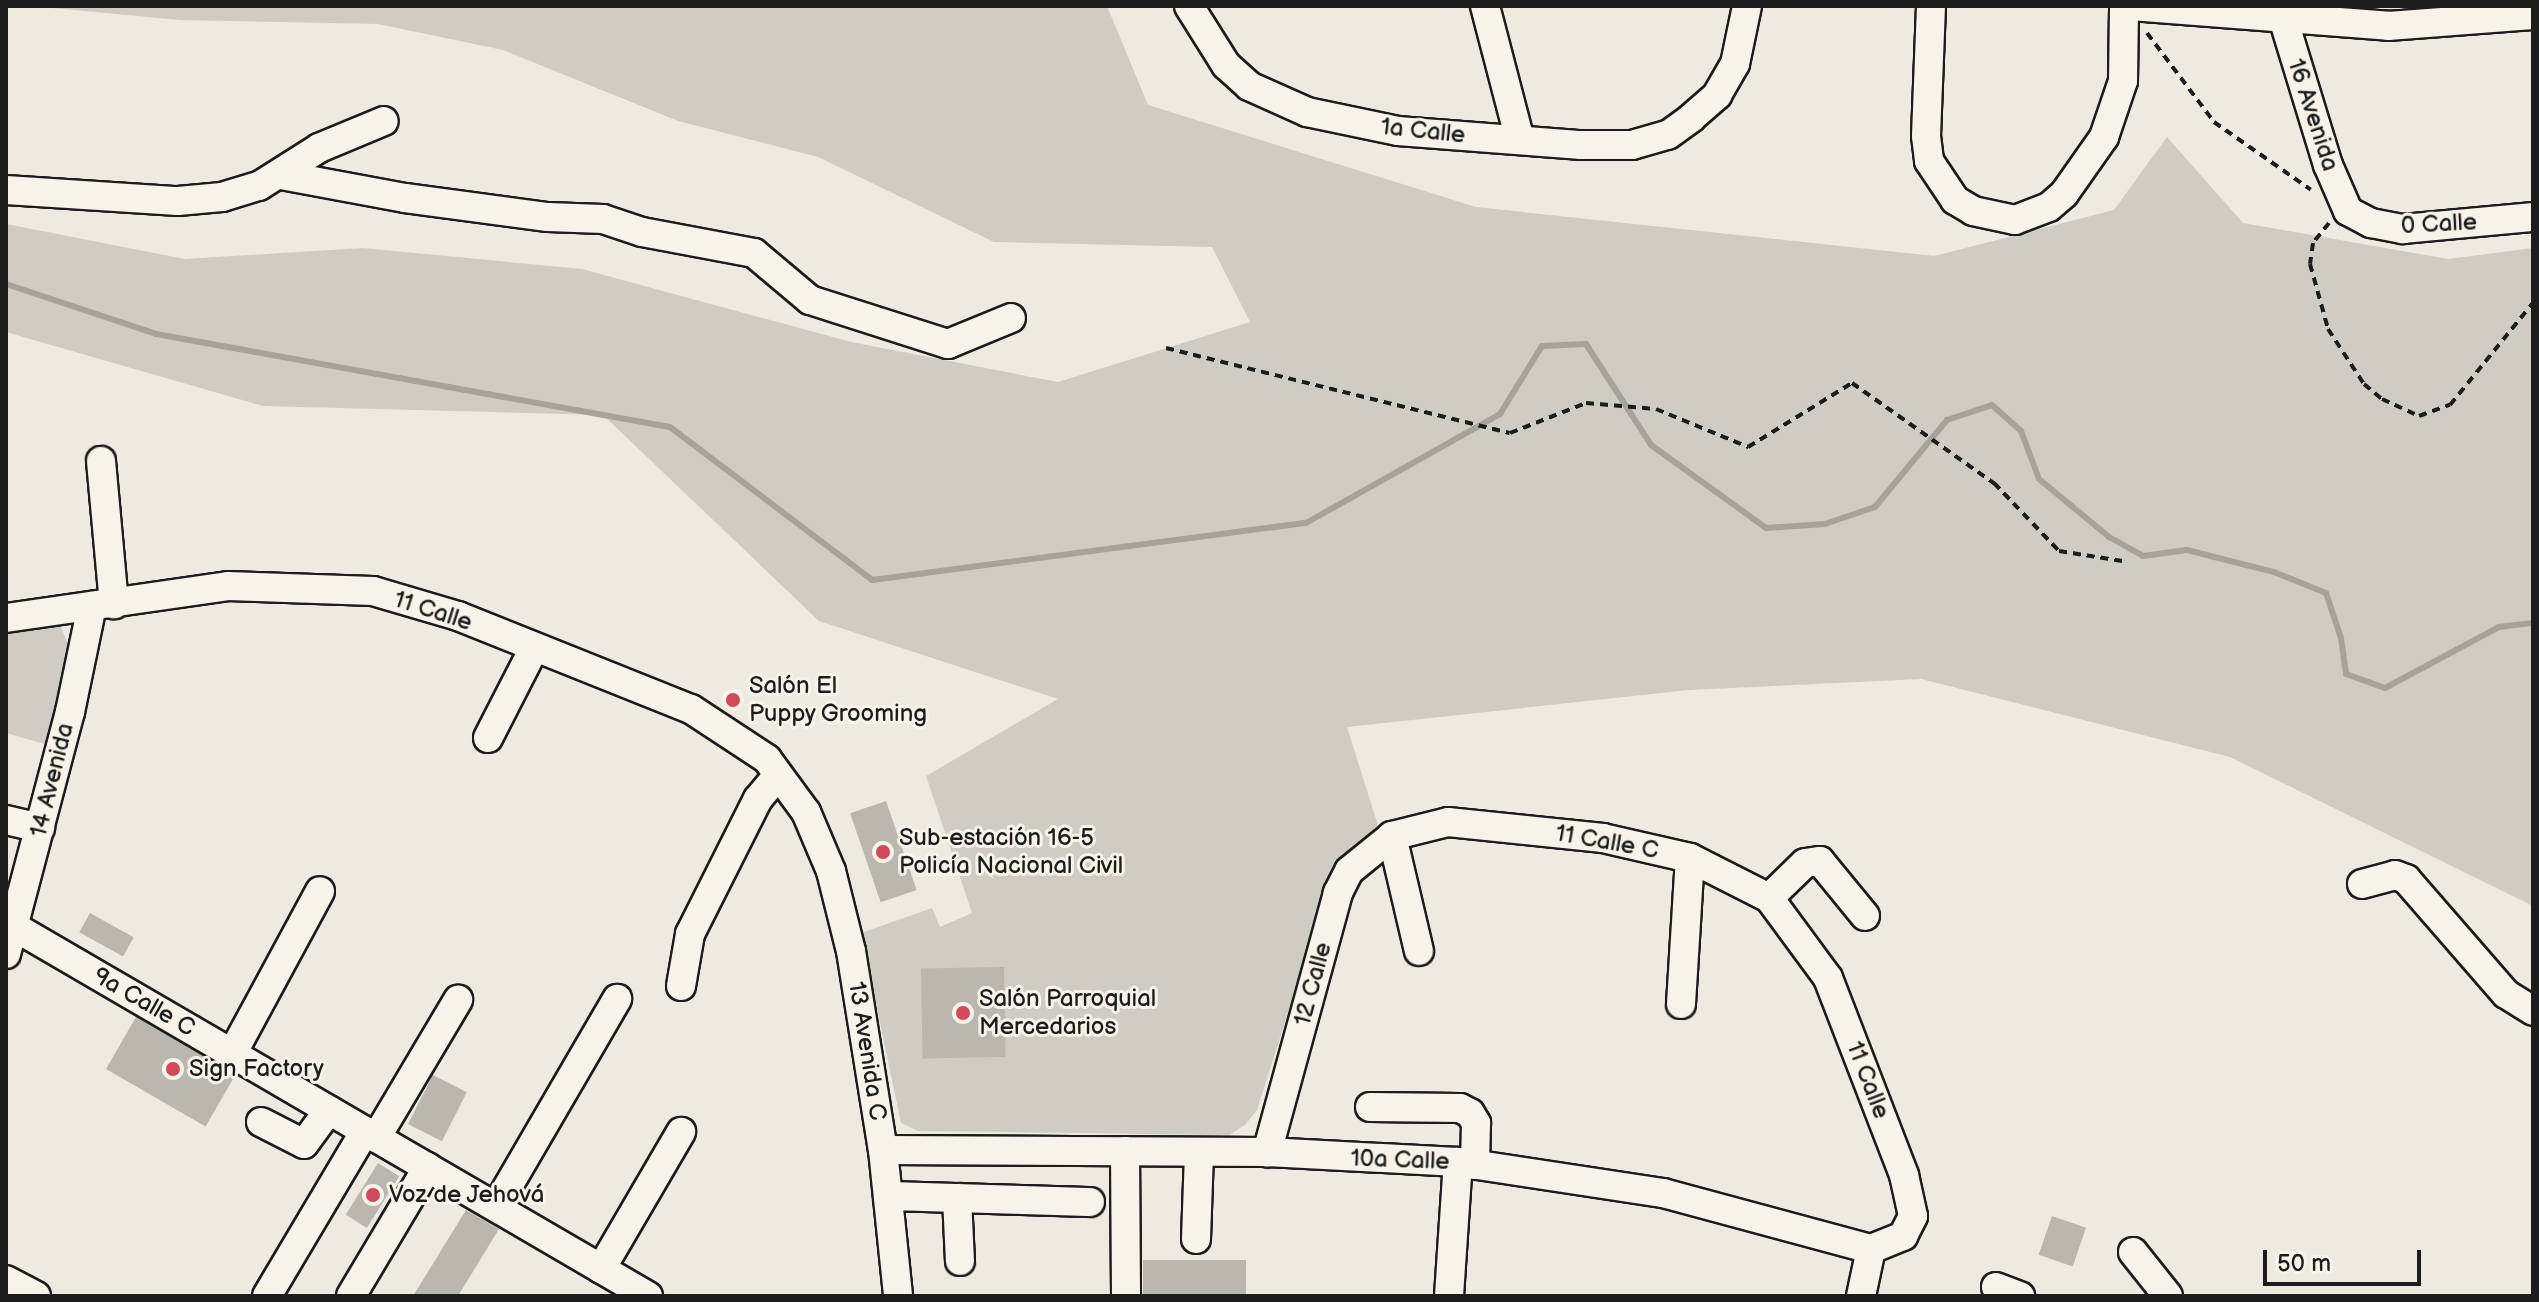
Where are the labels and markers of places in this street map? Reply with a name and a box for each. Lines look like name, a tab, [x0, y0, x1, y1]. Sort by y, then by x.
place label: Salón El Puppy Grooming	[749, 672, 929, 728]
marker: Salón El Puppy Grooming	[724, 691, 742, 709]
place label: Sub-estación 16-5 Policía Nacional Civil	[899, 824, 1123, 880]
marker: Sub-estación 16-5 Policía Nacional Civil	[874, 843, 892, 861]
place label: Salón Parroquial Mercedarios	[979, 985, 1156, 1041]
marker: Salón Parroquial Mercedarios	[954, 1004, 972, 1022]
place label: Sign Factory	[189, 1055, 324, 1083]
marker: Sign Factory	[164, 1060, 182, 1078]
place label: Voz de Jehová	[389, 1181, 546, 1209]
marker: Voz de Jehová	[364, 1186, 382, 1204]

